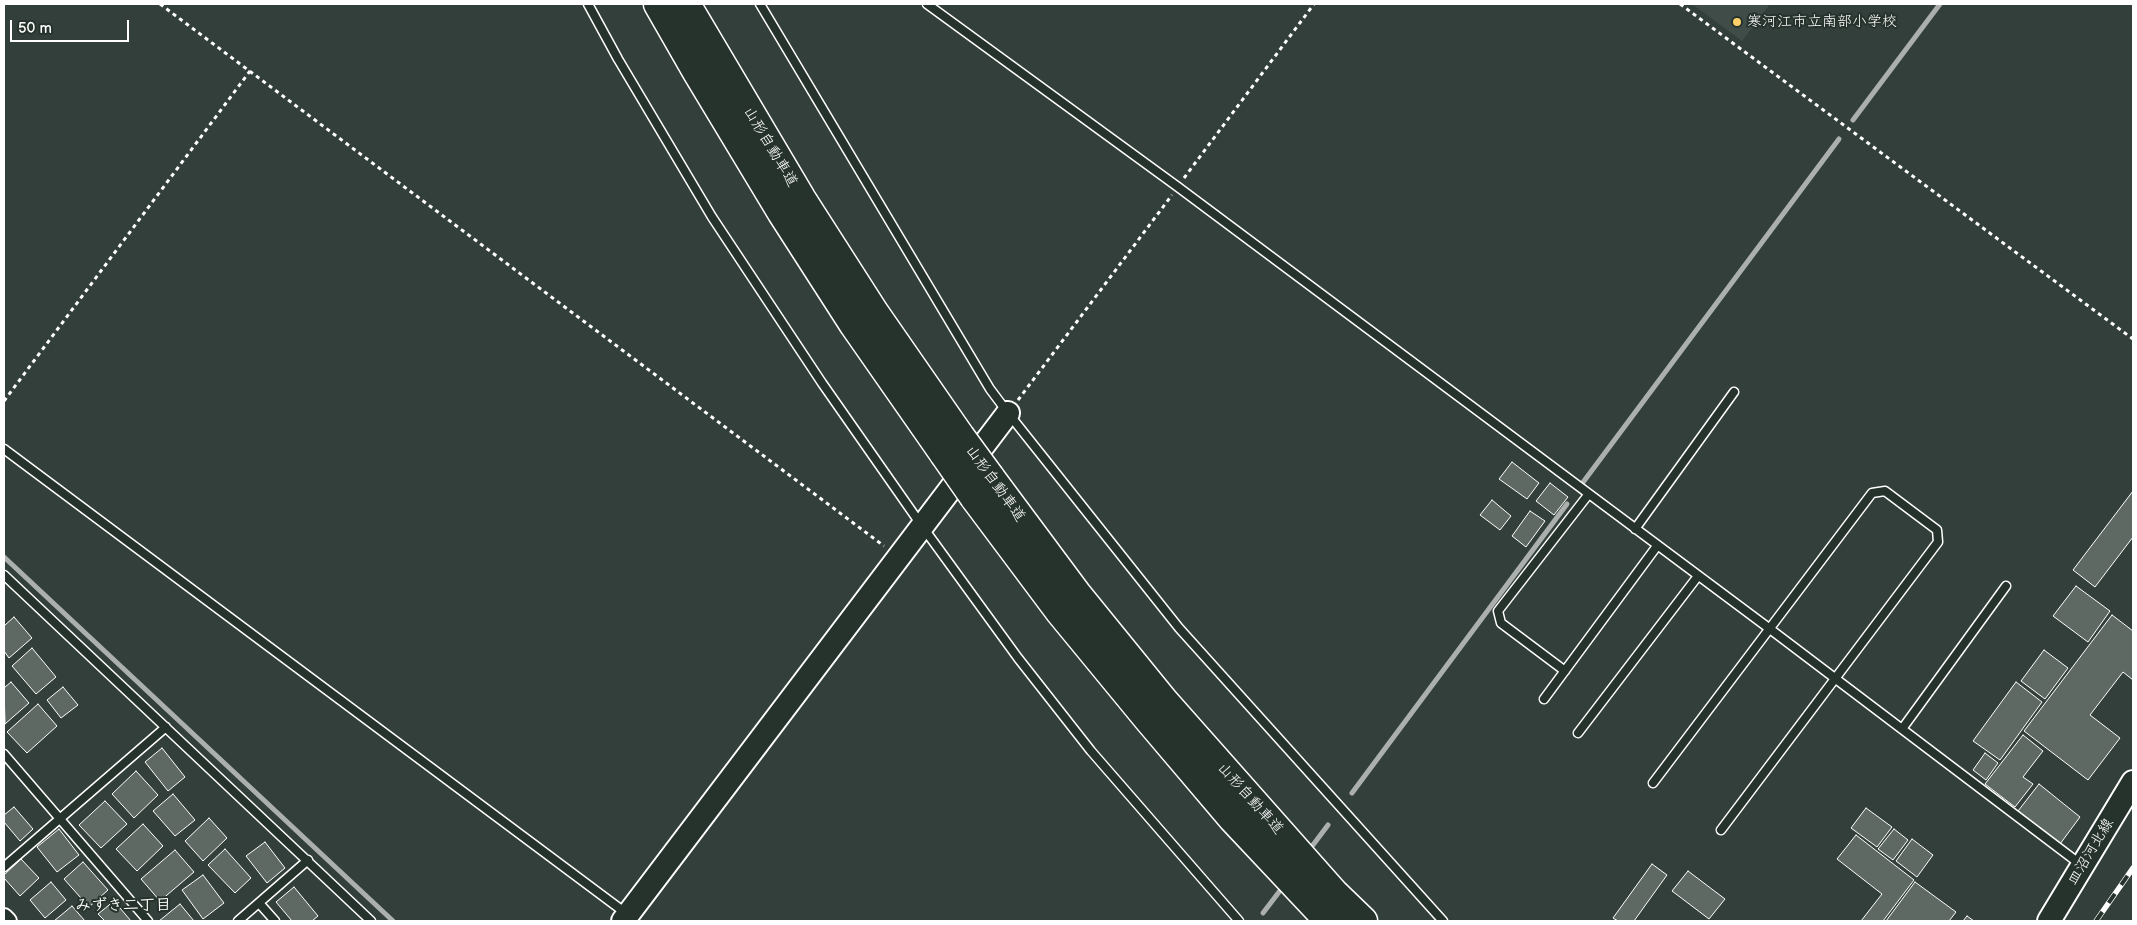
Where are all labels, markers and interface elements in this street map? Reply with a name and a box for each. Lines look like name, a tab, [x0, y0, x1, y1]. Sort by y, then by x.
scale bar	[12, 10, 131, 42]
place label: 寒河江市立南部小学校	[1747, 13, 1897, 31]
marker: 寒河江市立南部小学校	[1731, 16, 1743, 28]
text: 50 m	[18, 19, 52, 38]
street label: 山形自動車道	[739, 104, 801, 190]
street label: 山形自動車道	[961, 442, 1029, 526]
street label: 山形自動車道	[1213, 760, 1287, 838]
street label: 皿沼河北線	[2064, 815, 2118, 889]
district label: みずき二丁目	[75, 896, 171, 916]

